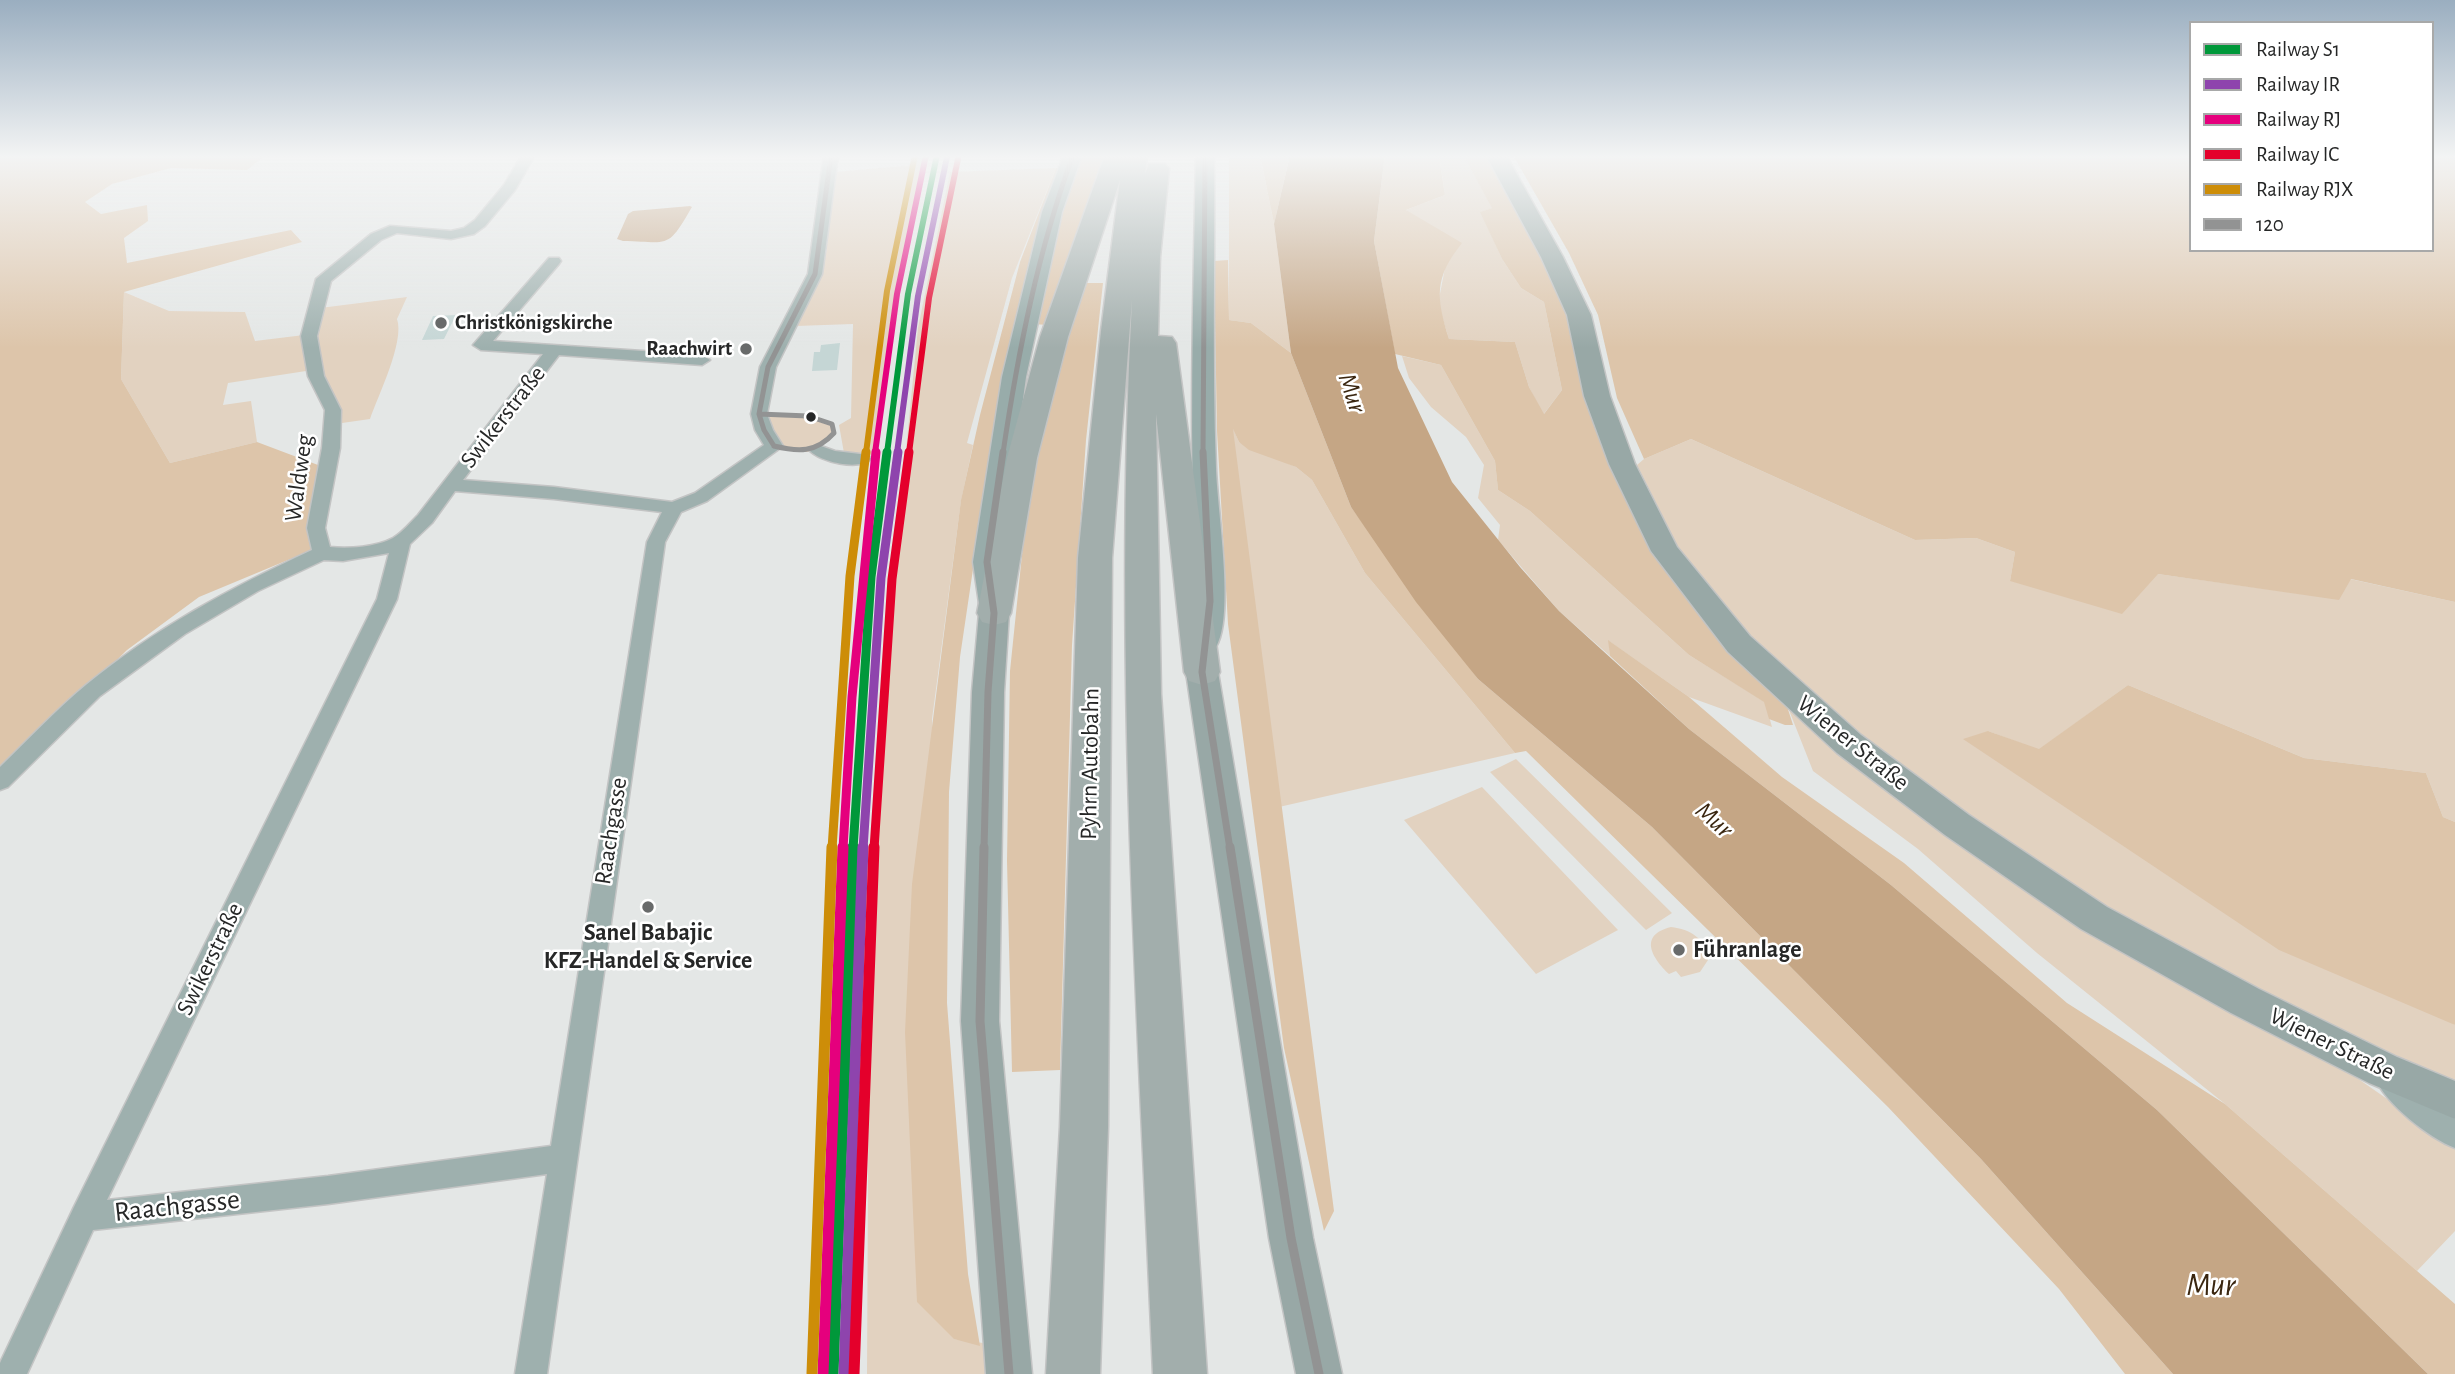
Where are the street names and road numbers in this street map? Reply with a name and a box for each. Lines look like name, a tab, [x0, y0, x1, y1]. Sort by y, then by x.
street label: Swikerstraße	[454, 360, 552, 474]
street label: Waldweg	[279, 432, 319, 524]
street label: Pyhrn Autobahn	[1074, 688, 1106, 840]
street label: Wiener Straße	[1791, 689, 1915, 797]
street label: Raachgasse	[588, 775, 634, 887]
street label: Swikerstraße	[170, 898, 250, 1020]
street label: Wiener Straße	[2265, 1001, 2399, 1087]
street label: Raachgasse	[113, 1183, 241, 1229]

